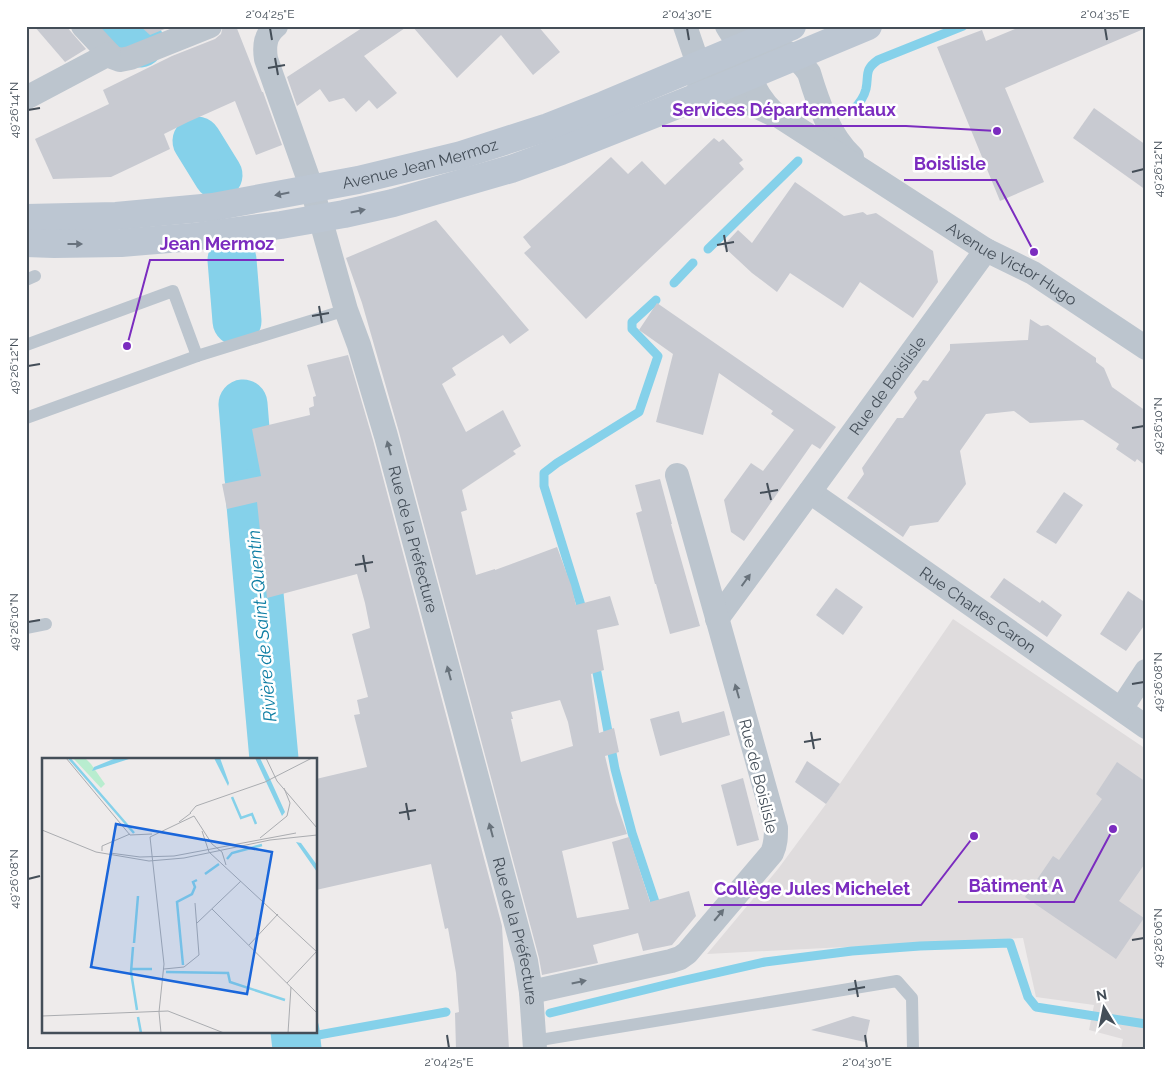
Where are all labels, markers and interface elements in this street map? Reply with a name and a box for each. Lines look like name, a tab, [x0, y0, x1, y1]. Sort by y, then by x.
text: 2°04'25"E	[246, 7, 294, 21]
text: 2°04'30"E	[662, 7, 712, 21]
text: 2°04'35"E	[1081, 7, 1129, 21]
text: 49°26'14"N	[7, 82, 21, 138]
callout: Services Départementaux	[662, 93, 906, 126]
text: Services Départementaux	[672, 99, 896, 120]
street label: Avenue Jean Mermoz	[341, 135, 500, 193]
text: 49°26'12"N	[1151, 141, 1165, 197]
callout: Boislisle	[904, 147, 996, 180]
text: Boislisle	[914, 153, 986, 174]
one-way arrow	[274, 191, 290, 199]
one-way arrow	[350, 207, 365, 215]
street label: Avenue Victor Hugo	[943, 218, 1080, 310]
callout: Jean Mermoz	[150, 227, 284, 260]
text: Jean Mermoz	[160, 233, 274, 254]
one-way arrow	[67, 240, 83, 248]
street label: Rue de Boislisle	[845, 333, 930, 439]
text: 49°26'12"N	[7, 338, 21, 394]
text: 49°26'10"N	[1151, 397, 1165, 455]
one-way arrow	[385, 441, 393, 456]
street label: Rue de la Préfecture	[384, 464, 442, 615]
water label: Rivière de Saint-Quentin	[243, 529, 280, 723]
street label: Rue Charles Caron	[916, 563, 1040, 657]
one-way arrow	[740, 574, 751, 587]
text: 49°26'10"N	[7, 593, 21, 651]
text: 49°26'08"N	[1151, 652, 1165, 712]
one-way arrow	[445, 666, 453, 681]
one-way arrow	[733, 683, 741, 698]
street label: Rue de Boislisle	[735, 717, 782, 835]
inset map	[42, 758, 318, 1032]
one-way arrow	[487, 823, 495, 838]
text: 49°26'08"N	[7, 849, 21, 909]
street label: Rue de la Préfecture	[489, 855, 541, 1006]
callout: Bâtiment A	[958, 869, 1074, 902]
callout: Collège Jules Michelet	[704, 872, 921, 905]
text: Bâtiment A	[968, 875, 1064, 896]
text: Collège Jules Michelet	[714, 878, 910, 899]
text: 49°26'06"N	[1151, 908, 1165, 968]
one-way arrow	[714, 909, 725, 922]
one-way arrow	[571, 978, 586, 986]
north arrow	[1080, 982, 1130, 1032]
text: N	[1095, 986, 1108, 1004]
text: 2°04'25"E	[425, 1055, 473, 1069]
text: 2°04'30"E	[842, 1055, 892, 1069]

